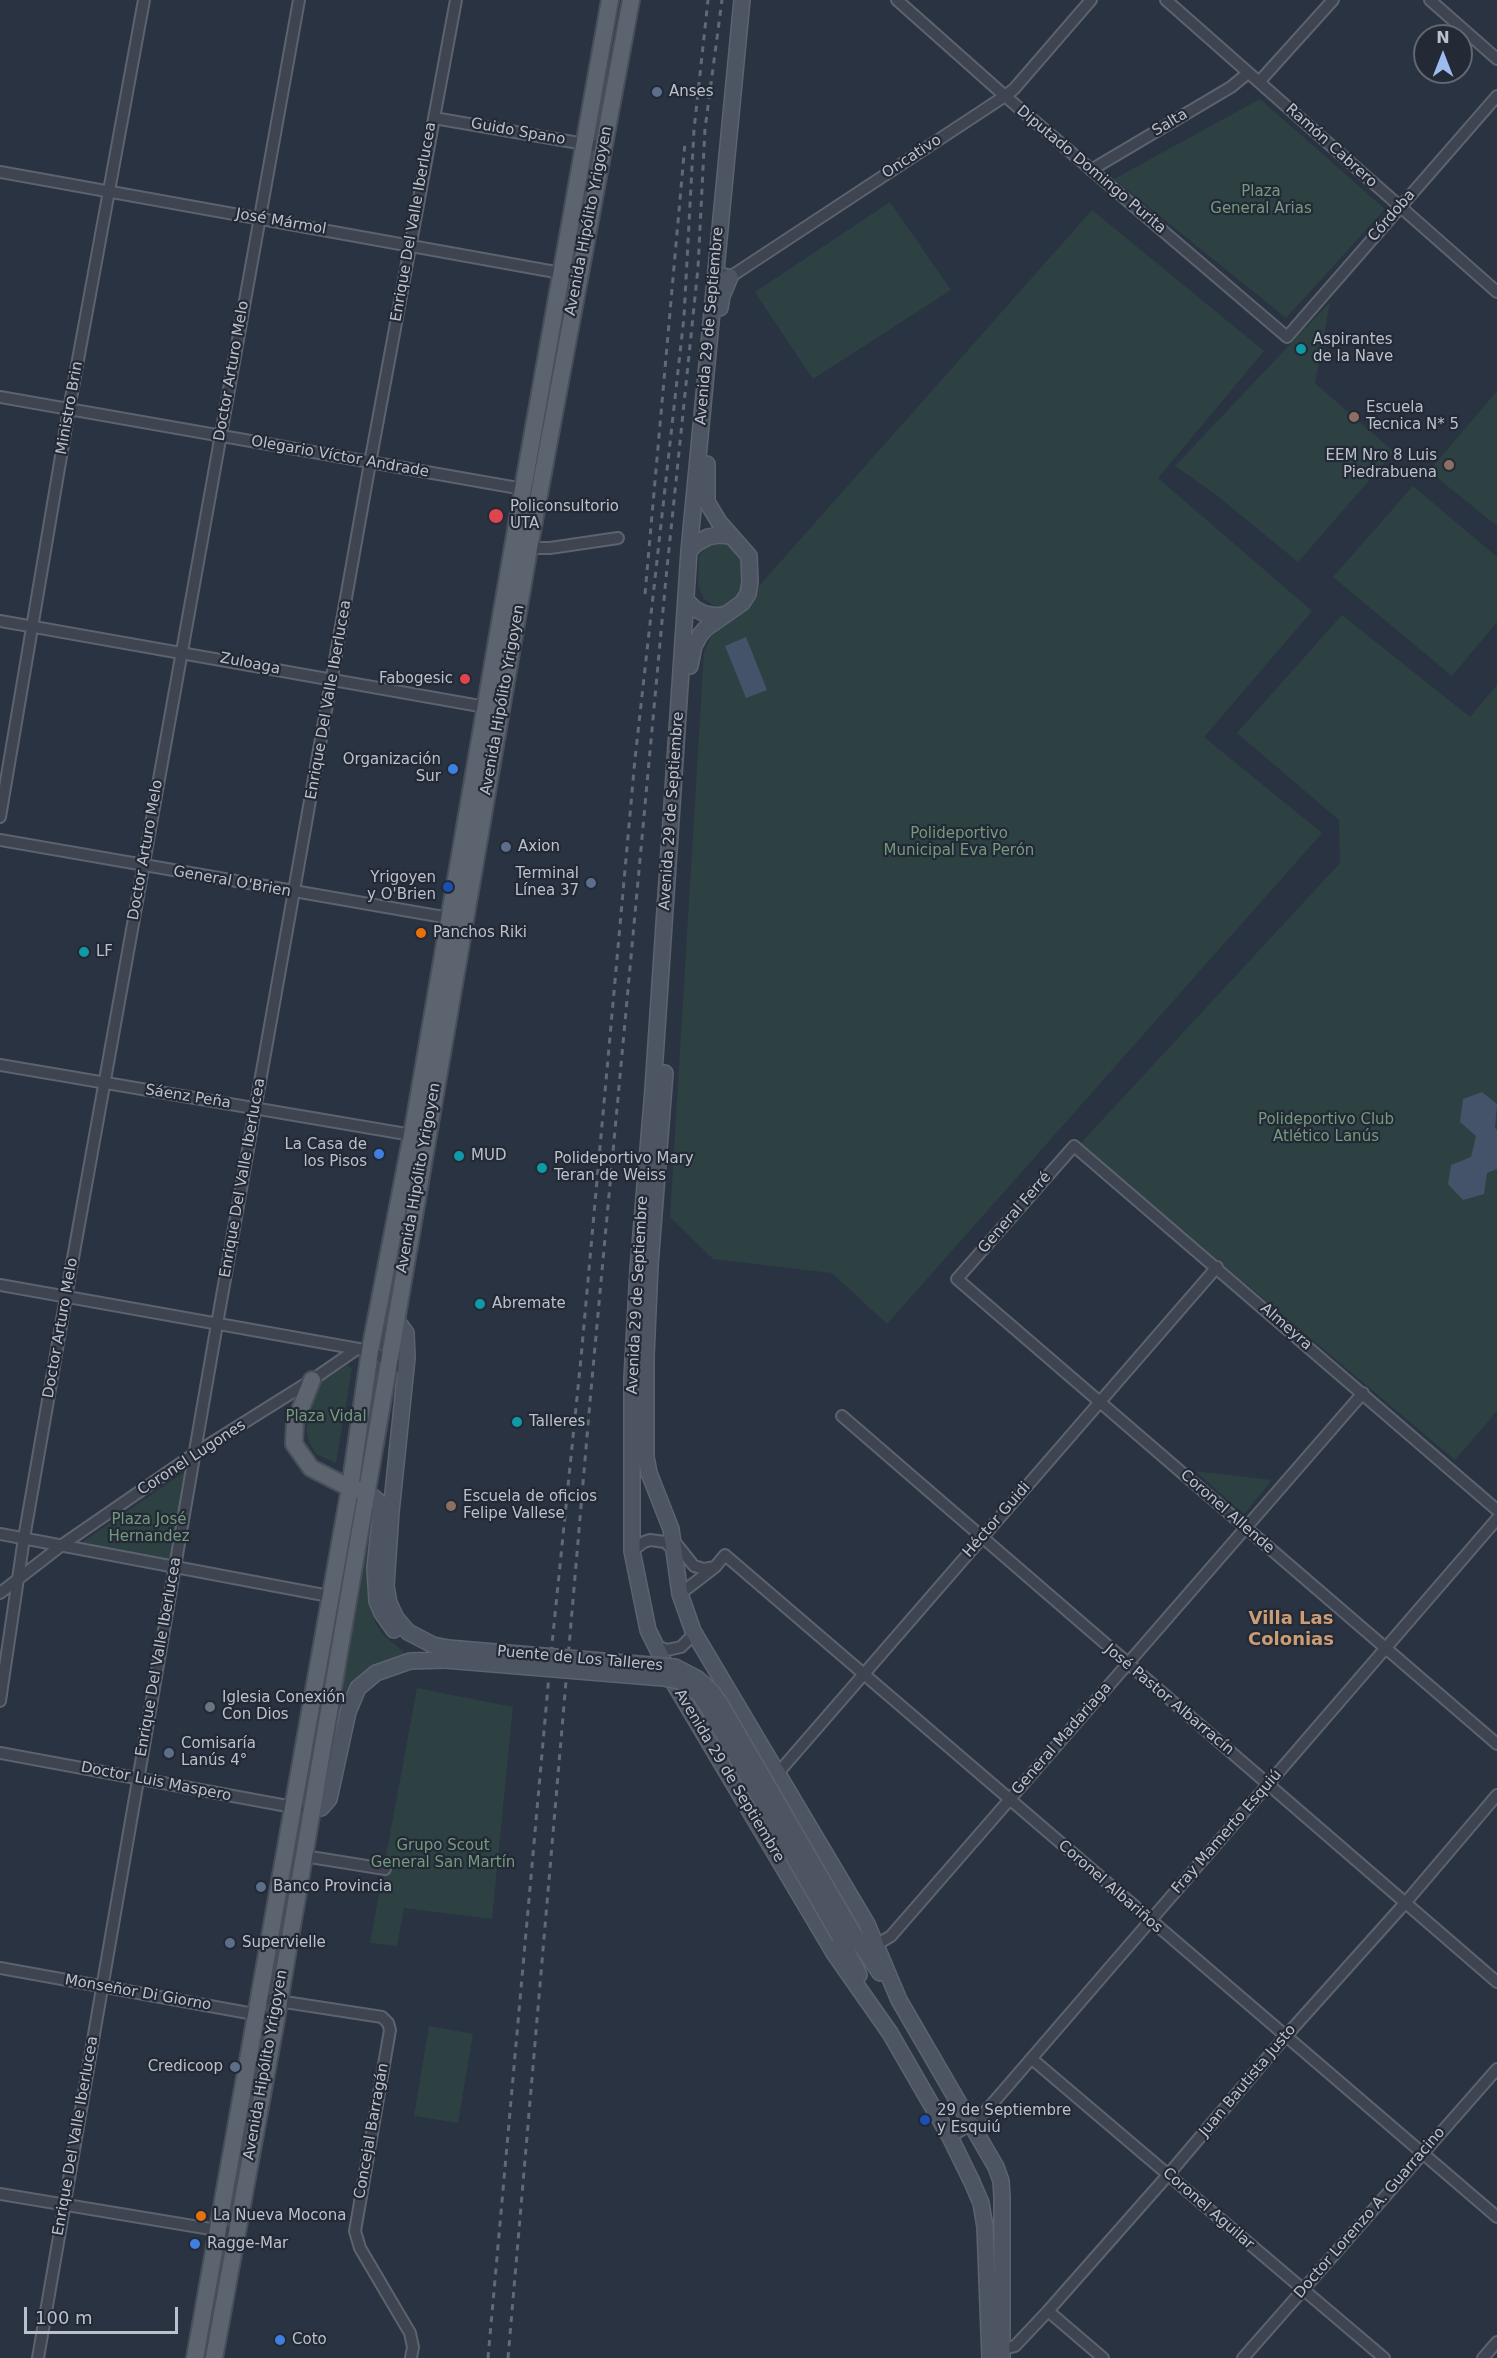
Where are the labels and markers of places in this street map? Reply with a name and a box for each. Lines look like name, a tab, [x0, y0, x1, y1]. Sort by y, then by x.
place label: Anses	[669, 83, 714, 101]
marker: Anses	[650, 85, 664, 99]
place label: Aspirantes de la Nave	[1313, 331, 1393, 366]
marker: Aspirantes de la Nave	[1294, 342, 1308, 356]
place label: Escuela Tecnica N* 5	[1366, 399, 1459, 434]
marker: Escuela Tecnica N* 5	[1347, 410, 1361, 424]
place label: EEM Nro 8 Luis Piedrabuena	[1325, 447, 1437, 482]
marker: EEM Nro 8 Luis Piedrabuena	[1442, 458, 1456, 472]
place label: Policonsultorio UTA	[510, 498, 619, 533]
marker: Policonsultorio UTA	[487, 507, 505, 525]
place label: Fabogesic	[379, 670, 453, 688]
marker: Fabogesic	[458, 672, 472, 686]
place label: Organización Sur	[343, 751, 441, 786]
marker: Organización Sur	[446, 762, 460, 776]
place label: Axion	[518, 838, 560, 856]
marker: Axion	[499, 840, 513, 854]
place label: Terminal Línea 37	[515, 865, 579, 900]
place label: Yrigoyen y O'Brien	[367, 869, 436, 904]
marker: Terminal Línea 37	[584, 876, 598, 890]
marker: Yrigoyen y O'Brien	[441, 880, 455, 894]
place label: Panchos Riki	[433, 924, 527, 942]
marker: Panchos Riki	[414, 926, 428, 940]
place label: LF	[96, 943, 113, 961]
marker: LF	[77, 945, 91, 959]
place label: La Casa de los Pisos	[284, 1136, 367, 1171]
marker: La Casa de los Pisos	[372, 1147, 386, 1161]
place label: MUD	[471, 1147, 506, 1165]
marker: MUD	[452, 1149, 466, 1163]
place label: Polideportivo Mary Teran de Weiss	[554, 1150, 694, 1185]
marker: Polideportivo Mary Teran de Weiss	[535, 1161, 549, 1175]
place label: Abremate	[492, 1295, 566, 1313]
marker: Abremate	[473, 1297, 487, 1311]
place label: Talleres	[529, 1413, 585, 1431]
marker: Talleres	[510, 1415, 524, 1429]
place label: Escuela de oficios Felipe Vallese	[463, 1488, 597, 1523]
marker: Escuela de oficios Felipe Vallese	[444, 1499, 458, 1513]
place label: Iglesia Conexión Con Dios	[222, 1689, 345, 1724]
marker: Iglesia Conexión Con Dios	[203, 1700, 217, 1714]
place label: Comisaría Lanús 4°	[181, 1735, 256, 1770]
marker: Comisaría Lanús 4°	[162, 1746, 176, 1760]
place label: Banco Provincia	[273, 1878, 392, 1896]
marker: Banco Provincia	[254, 1880, 268, 1894]
place label: Supervielle	[242, 1934, 326, 1952]
marker: Supervielle	[223, 1936, 237, 1950]
place label: Credicoop	[148, 2058, 223, 2076]
marker: Credicoop	[228, 2060, 242, 2074]
place label: 29 de Septiembre y Esquiú	[937, 2102, 1071, 2137]
marker: 29 de Septiembre y Esquiú	[918, 2113, 932, 2127]
place label: La Nueva Mocona	[213, 2207, 346, 2225]
marker: La Nueva Mocona	[194, 2209, 208, 2223]
place label: Ragge-Mar	[207, 2235, 288, 2253]
marker: Ragge-Mar	[188, 2237, 202, 2251]
place label: Coto	[292, 2331, 327, 2349]
marker: Coto	[273, 2333, 287, 2347]

